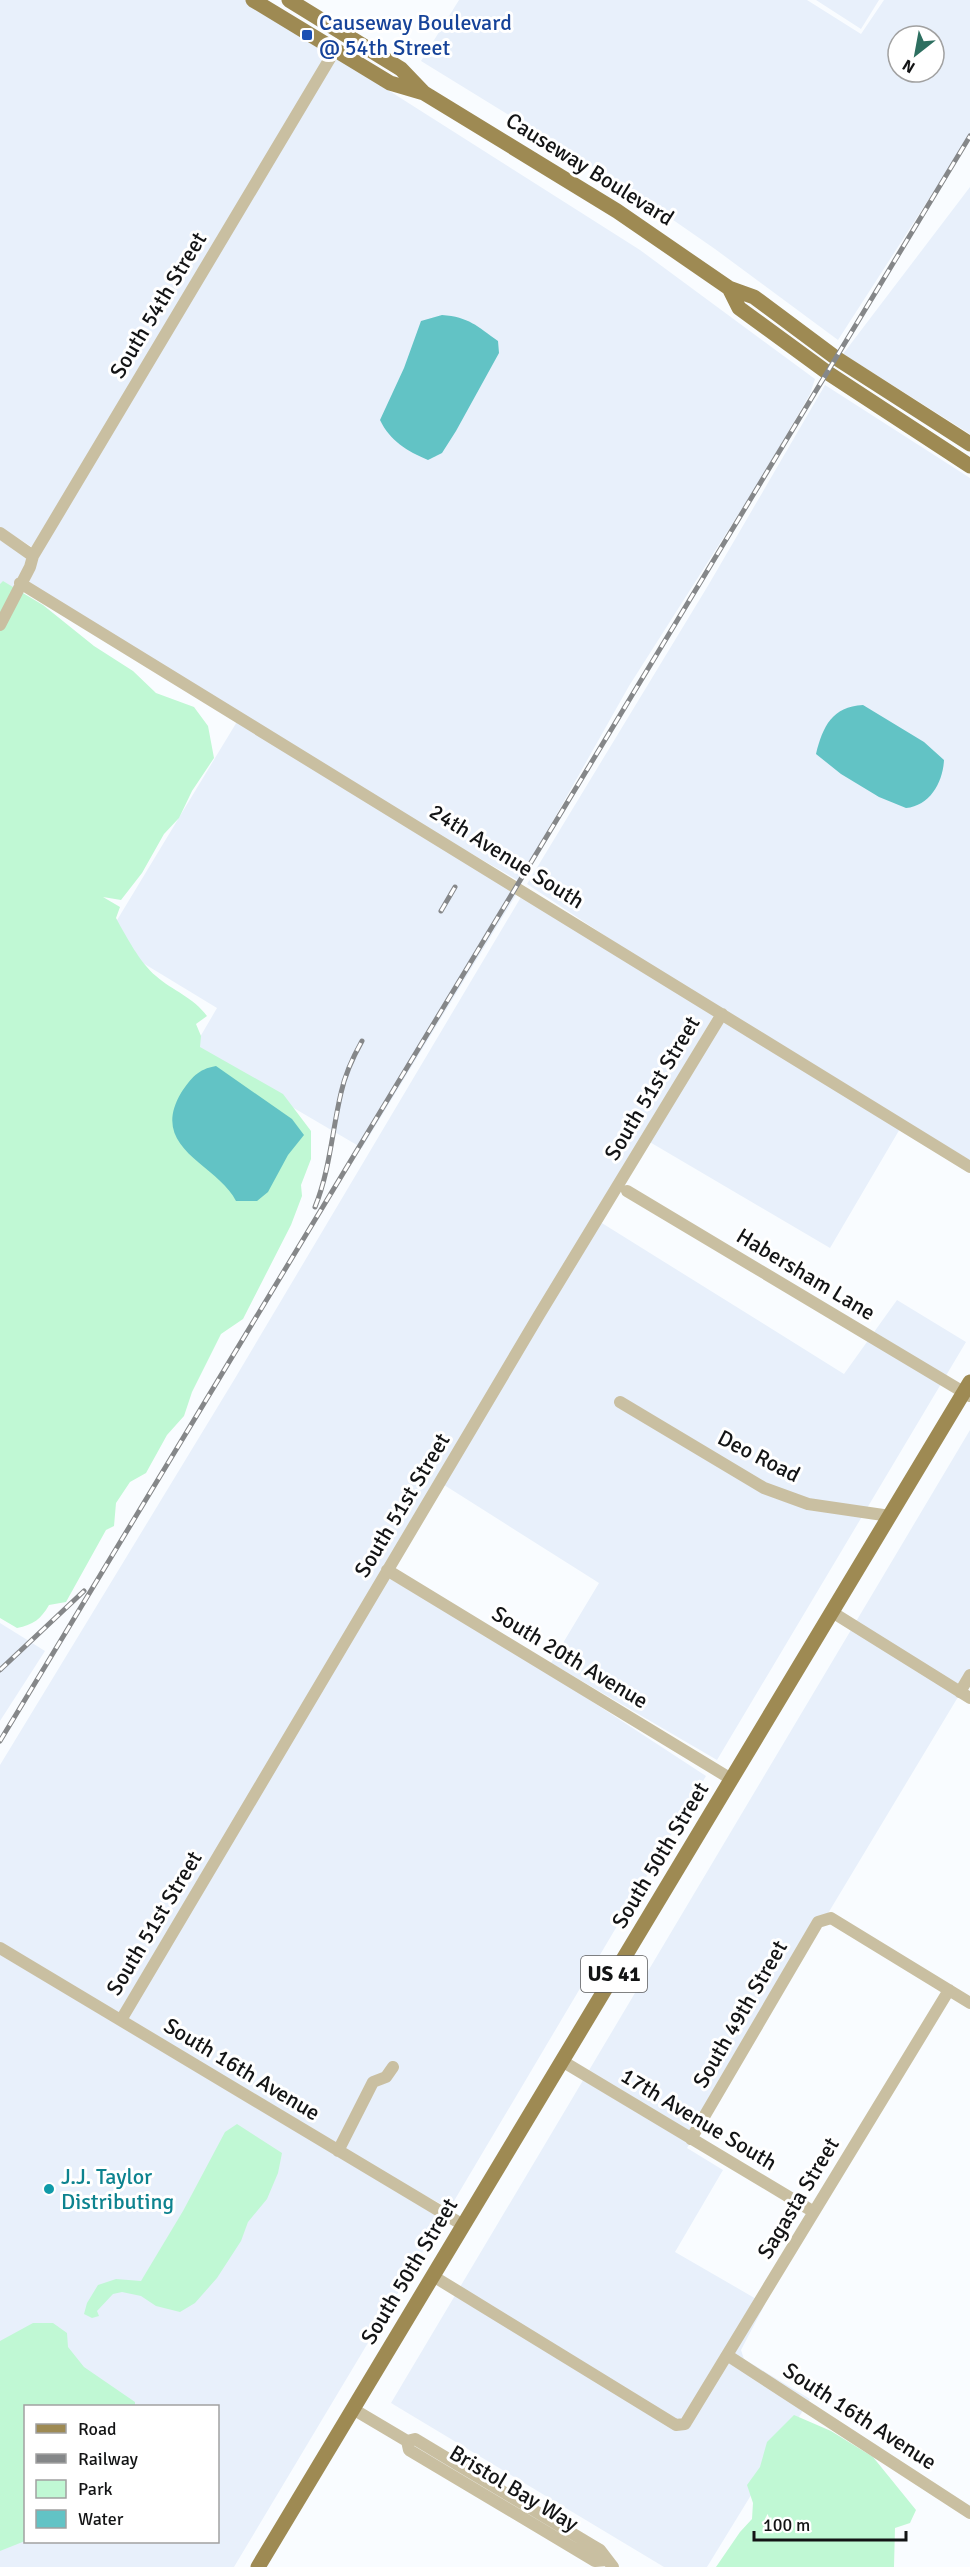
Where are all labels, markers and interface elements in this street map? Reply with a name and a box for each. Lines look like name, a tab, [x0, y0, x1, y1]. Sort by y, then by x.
place label: Causeway Boulevard @ 54th Street	[319, 9, 512, 61]
north arrow	[886, 24, 946, 84]
marker: Causeway Boulevard @ 54th Street	[300, 28, 314, 42]
text: N	[899, 55, 919, 77]
street label: Causeway Boulevard	[501, 106, 679, 232]
street label: South 54th Street	[104, 227, 212, 383]
street label: 24th Avenue South	[425, 798, 589, 914]
street label: South 51st Street	[598, 1011, 706, 1165]
street label: Habersham Lane	[732, 1222, 880, 1326]
street label: Deo Road	[713, 1424, 805, 1488]
street label: South 51st Street	[348, 1428, 456, 1582]
street label: South 20th Avenue	[487, 1600, 653, 1714]
street label: South 50th Street	[606, 1777, 714, 1933]
street label: South 51st Street	[100, 1846, 208, 2000]
street label: South 49th Street	[687, 1935, 793, 2093]
road number: US 41	[581, 1956, 647, 1992]
street label: South 16th Avenue	[159, 2012, 325, 2126]
street label: 17th Avenue South	[616, 2062, 782, 2176]
street label: Sagasta Street	[751, 2132, 845, 2264]
place label: J.J. Taylor Distributing	[61, 2163, 174, 2215]
marker: J.J. Taylor Distributing	[42, 2182, 56, 2196]
street label: South 50th Street	[355, 2193, 463, 2349]
street label: South 16th Avenue	[778, 2356, 942, 2476]
legend	[24, 2405, 219, 2543]
text: Road	[78, 2418, 117, 2440]
street label: Bristol Bay Way	[445, 2439, 584, 2537]
text: Railway	[78, 2448, 139, 2470]
text: Park	[78, 2478, 113, 2500]
scale bar	[754, 2504, 906, 2542]
text: Water	[78, 2508, 124, 2530]
text: 100 m	[763, 2514, 810, 2536]

